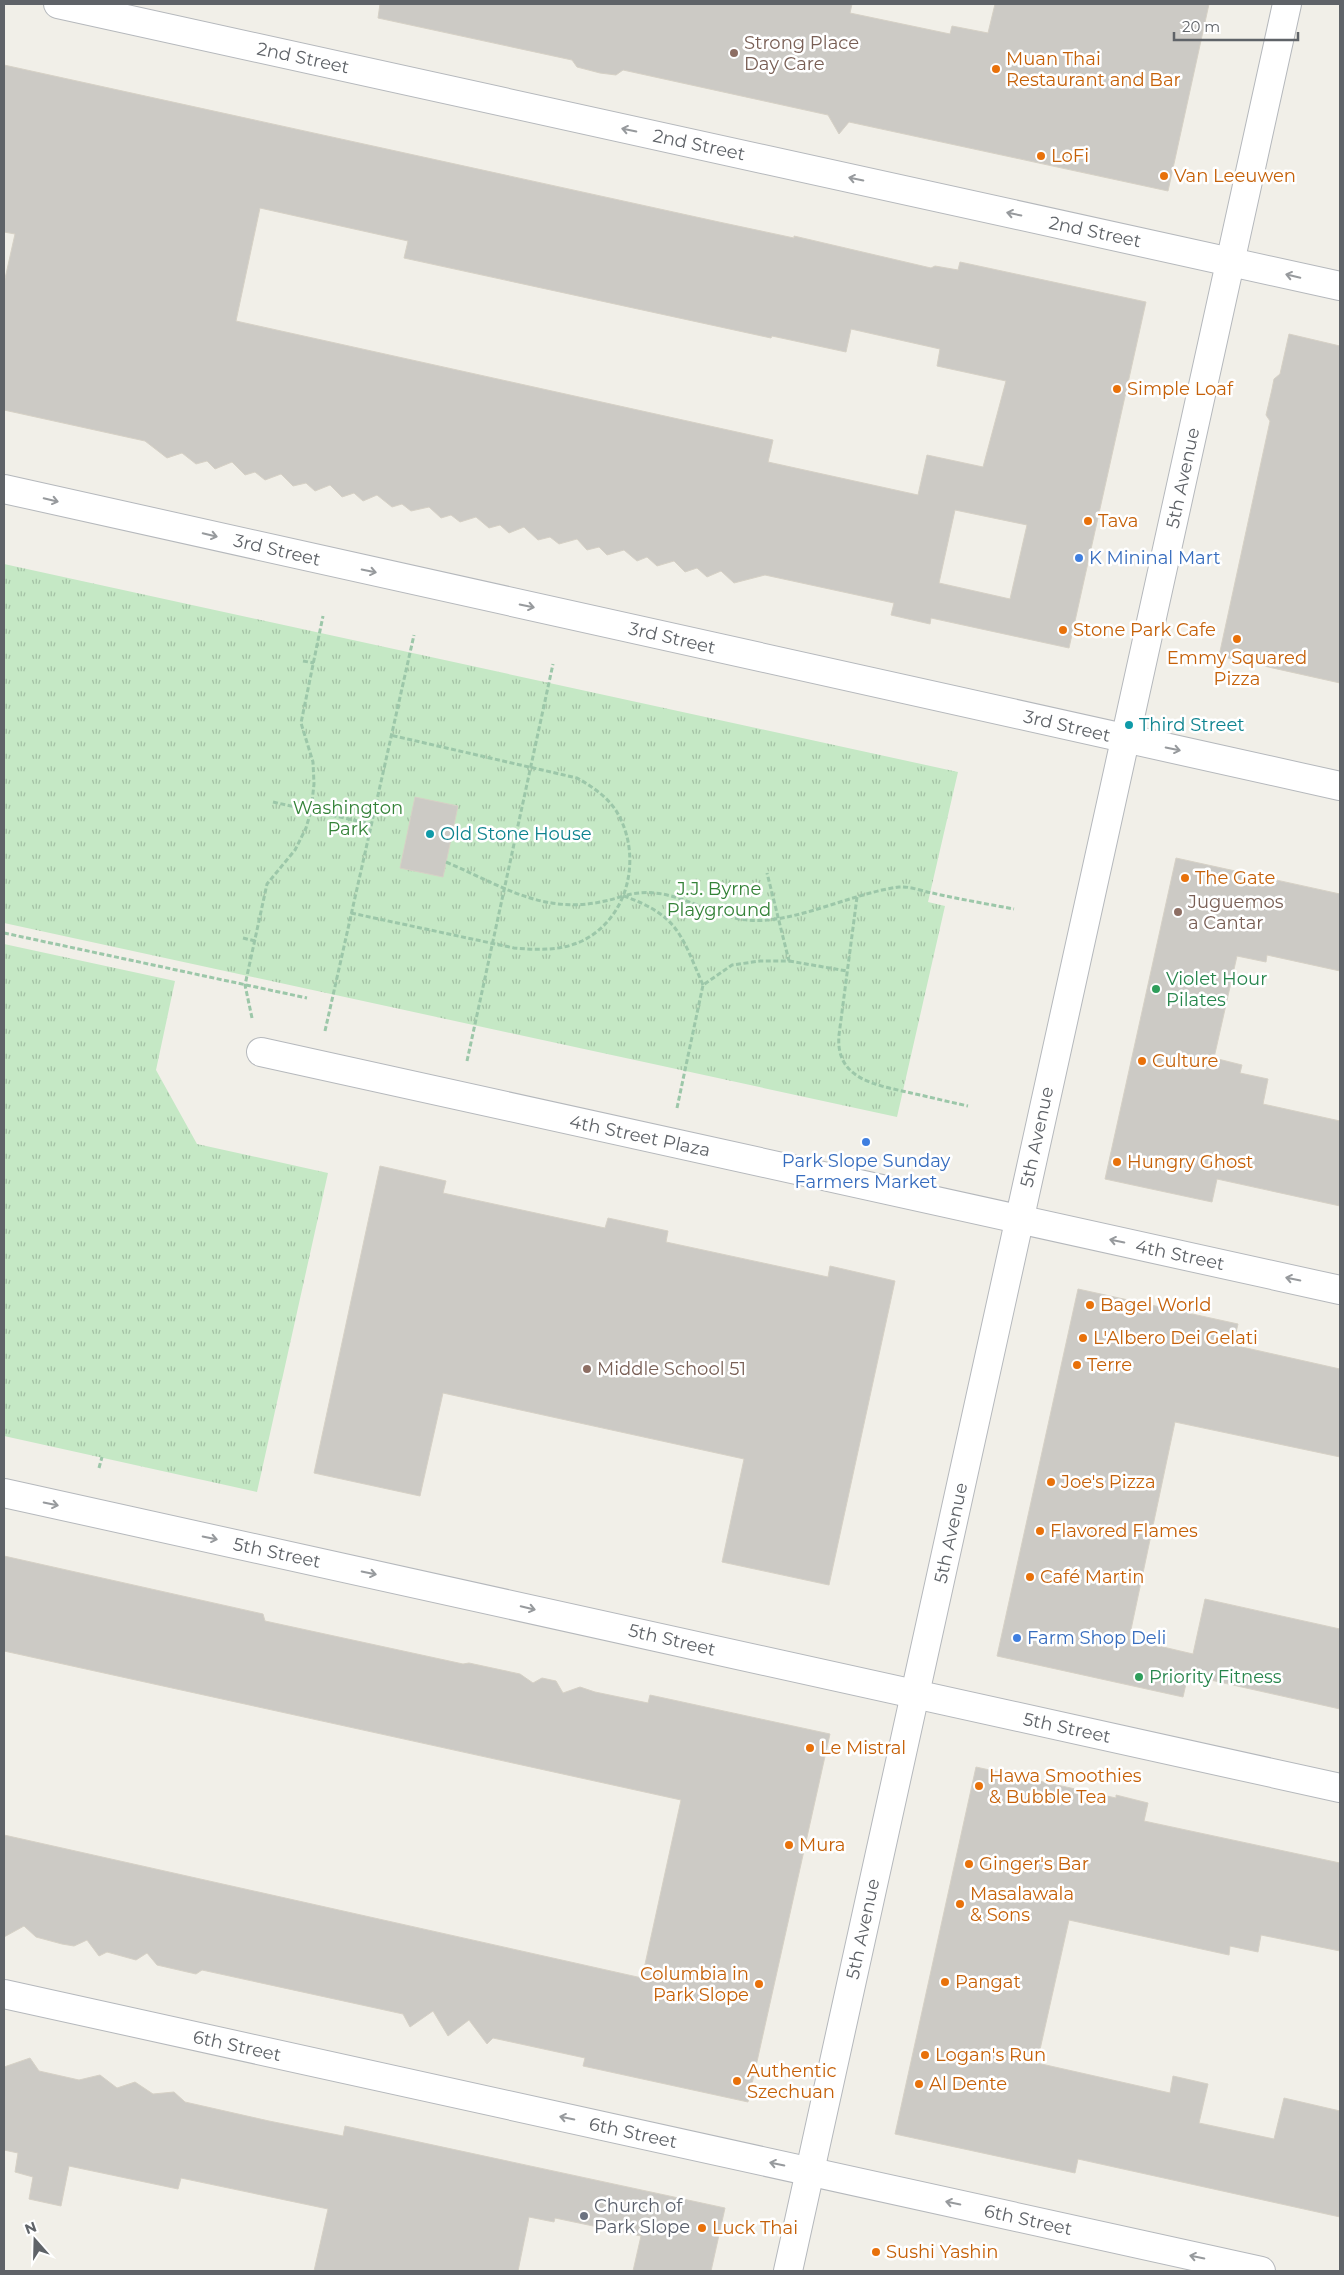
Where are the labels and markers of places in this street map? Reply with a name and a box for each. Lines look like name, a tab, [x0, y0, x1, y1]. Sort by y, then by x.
place label: Strong Place Day Care	[744, 32, 859, 75]
marker: Strong Place Day Care	[728, 47, 740, 59]
place label: Muan Thai Restaurant and Bar	[1006, 48, 1181, 91]
marker: Muan Thai Restaurant and Bar	[990, 63, 1002, 75]
place label: LoFi	[1051, 145, 1089, 167]
marker: LoFi	[1035, 150, 1047, 162]
place label: Van Leeuwen	[1174, 165, 1296, 187]
marker: Van Leeuwen	[1158, 170, 1170, 182]
place label: Simple Loaf	[1127, 378, 1234, 400]
marker: Simple Loaf	[1111, 383, 1123, 395]
place label: Tava	[1098, 510, 1138, 532]
marker: Tava	[1082, 515, 1094, 527]
place label: K Mininal Mart	[1089, 547, 1221, 569]
marker: K Mininal Mart	[1073, 552, 1085, 564]
place label: Stone Park Cafe	[1073, 619, 1216, 641]
marker: Stone Park Cafe	[1057, 624, 1069, 636]
marker: Emmy Squared Pizza	[1231, 633, 1243, 645]
place label: Emmy Squared Pizza	[1167, 647, 1307, 690]
place label: Third Street	[1139, 714, 1245, 736]
marker: Third Street	[1123, 719, 1135, 731]
place label: Old Stone House	[440, 823, 592, 845]
marker: Old Stone House	[424, 828, 436, 840]
place label: The Gate	[1195, 867, 1276, 889]
marker: The Gate	[1179, 872, 1191, 884]
place label: Juguemos a Cantar	[1187, 891, 1284, 934]
marker: Juguemos a Cantar	[1172, 906, 1184, 918]
place label: Violet Hour Pilates	[1166, 968, 1267, 1011]
marker: Violet Hour Pilates	[1150, 983, 1162, 995]
place label: Culture	[1152, 1050, 1219, 1072]
marker: Culture	[1136, 1055, 1148, 1067]
marker: Park Slope Sunday Farmers Market	[860, 1136, 872, 1148]
place label: Park Slope Sunday Farmers Market	[782, 1150, 950, 1193]
place label: Hungry Ghost	[1127, 1151, 1253, 1173]
marker: Hungry Ghost	[1111, 1156, 1123, 1168]
place label: Bagel World	[1100, 1294, 1211, 1316]
marker: Bagel World	[1084, 1299, 1096, 1311]
place label: L'Albero Dei Gelati	[1093, 1327, 1258, 1349]
marker: L'Albero Dei Gelati	[1077, 1332, 1089, 1344]
place label: Terre	[1087, 1354, 1132, 1376]
place label: Middle School 51	[597, 1358, 746, 1380]
marker: Terre	[1071, 1359, 1083, 1371]
marker: Middle School 51	[581, 1363, 593, 1375]
place label: Joe's Pizza	[1060, 1471, 1156, 1493]
marker: Joe's Pizza	[1045, 1476, 1057, 1488]
place label: Flavored Flames	[1050, 1520, 1198, 1542]
marker: Flavored Flames	[1034, 1525, 1046, 1537]
place label: Café Martin	[1040, 1566, 1144, 1588]
marker: Café Martin	[1024, 1571, 1036, 1583]
place label: Farm Shop Deli	[1027, 1627, 1166, 1649]
marker: Farm Shop Deli	[1011, 1632, 1023, 1644]
place label: Priority Fitness	[1149, 1666, 1282, 1688]
marker: Priority Fitness	[1133, 1671, 1145, 1683]
place label: Le Mistral	[820, 1737, 906, 1759]
marker: Le Mistral	[804, 1742, 816, 1754]
place label: Hawa Smoothies & Bubble Tea	[989, 1765, 1142, 1808]
marker: Hawa Smoothies & Bubble Tea	[973, 1780, 985, 1792]
place label: Mura	[799, 1834, 845, 1856]
marker: Mura	[783, 1839, 795, 1851]
place label: Ginger's Bar	[979, 1853, 1089, 1875]
marker: Ginger's Bar	[963, 1858, 975, 1870]
place label: Masalawala & Sons	[970, 1883, 1074, 1926]
marker: Masalawala & Sons	[954, 1898, 966, 1910]
place label: Columbia in Park Slope	[640, 1963, 749, 2006]
place label: Pangat	[955, 1971, 1021, 1993]
marker: Pangat	[939, 1976, 951, 1988]
marker: Columbia in Park Slope	[753, 1978, 765, 1990]
place label: Logan's Run	[935, 2044, 1046, 2066]
marker: Logan's Run	[919, 2049, 931, 2061]
place label: Authentic Szechuan	[747, 2060, 837, 2103]
place label: Al Dente	[929, 2073, 1007, 2095]
marker: Authentic Szechuan	[731, 2075, 743, 2087]
marker: Al Dente	[913, 2078, 925, 2090]
place label: Church of Park Slope	[594, 2195, 690, 2238]
marker: Church of Park Slope	[578, 2210, 590, 2222]
place label: Luck Thai	[712, 2217, 798, 2239]
marker: Luck Thai	[696, 2222, 708, 2234]
place label: Sushi Yashin	[886, 2241, 999, 2263]
marker: Sushi Yashin	[870, 2246, 882, 2258]

